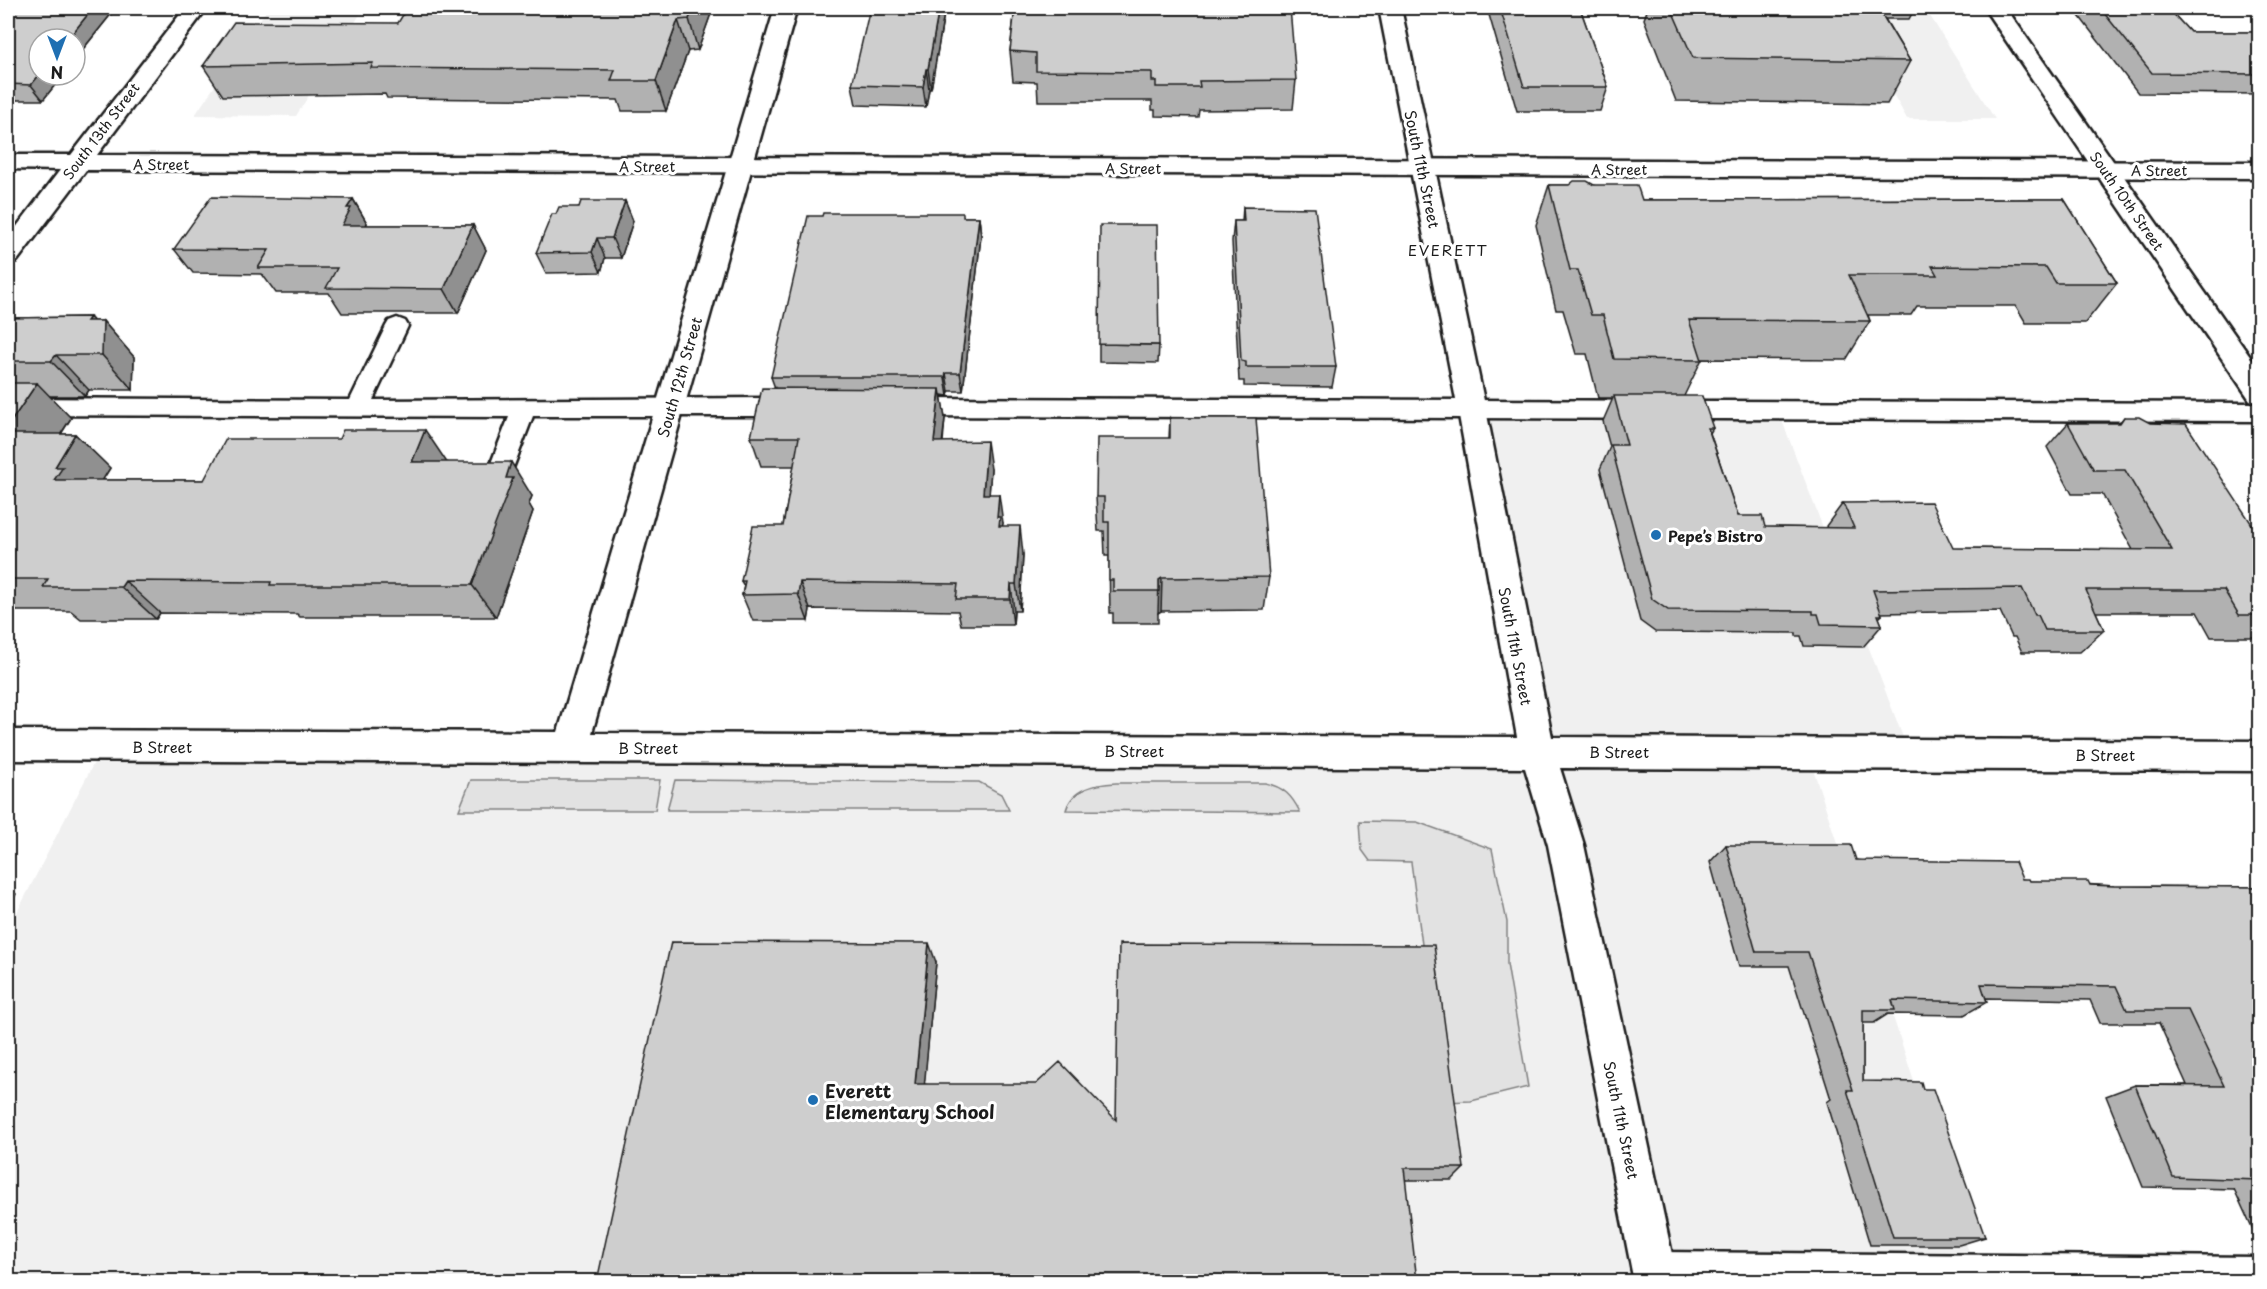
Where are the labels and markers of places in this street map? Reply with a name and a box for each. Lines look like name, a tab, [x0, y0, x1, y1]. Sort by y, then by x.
place label: Pepe’s Bistro	[1668, 524, 1763, 547]
marker: Pepe’s Bistro	[1649, 528, 1663, 542]
place label: Everett Elementary School	[825, 1077, 995, 1125]
marker: Everett Elementary School	[806, 1093, 820, 1107]

